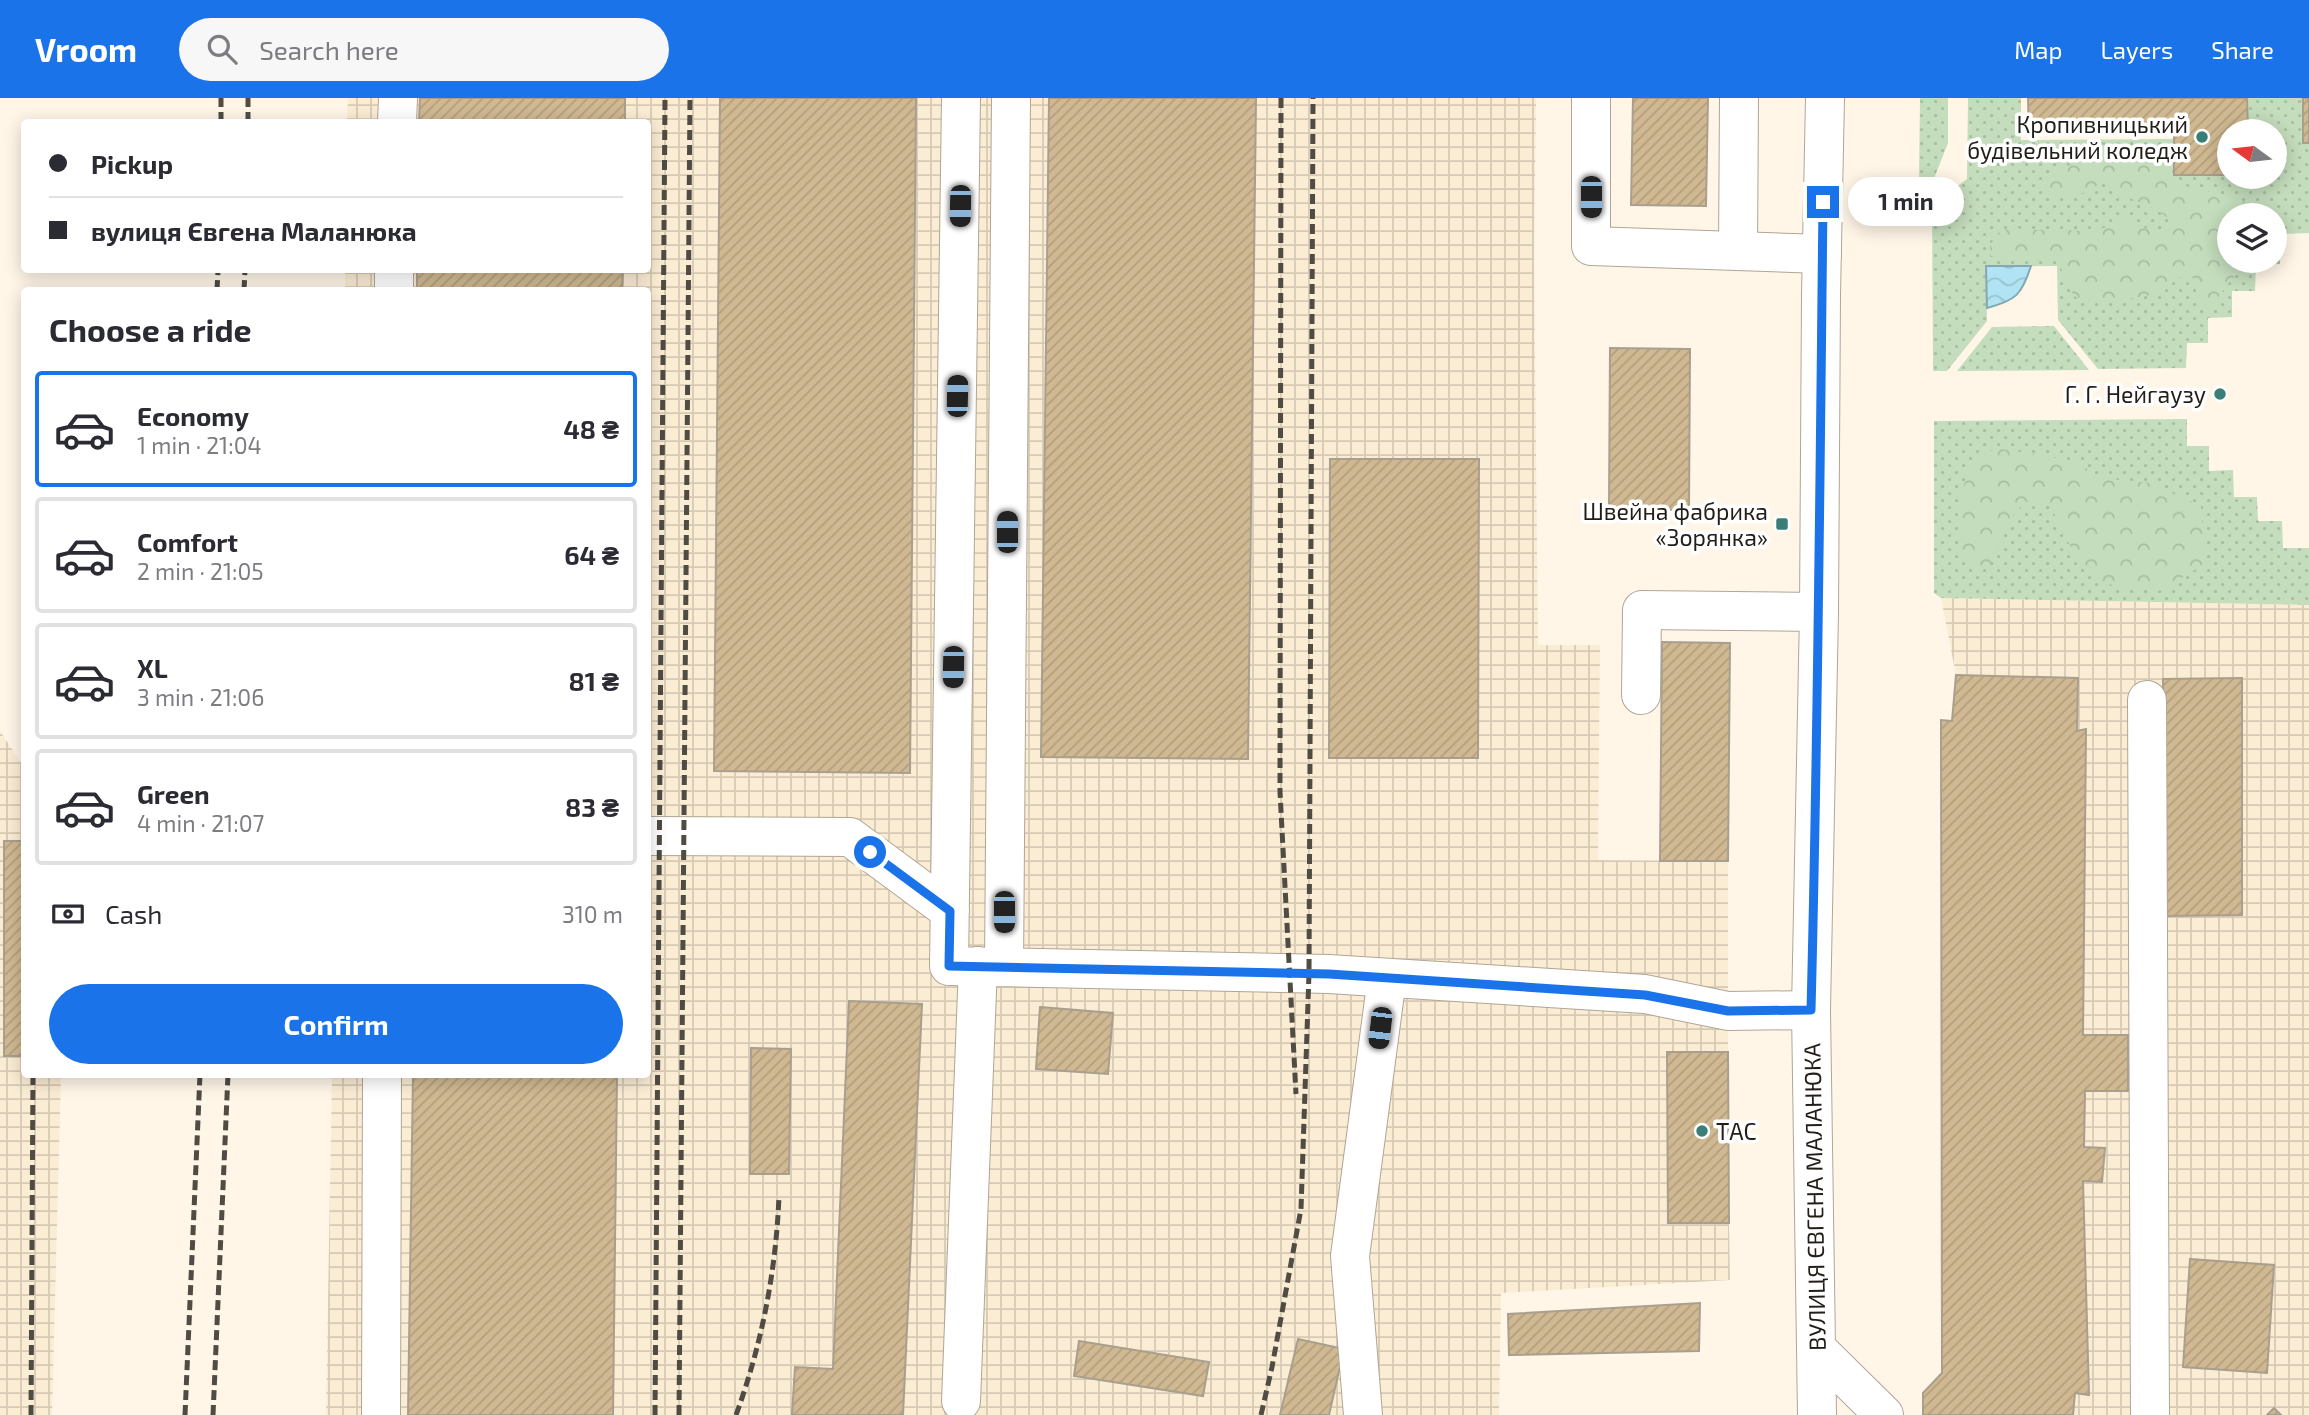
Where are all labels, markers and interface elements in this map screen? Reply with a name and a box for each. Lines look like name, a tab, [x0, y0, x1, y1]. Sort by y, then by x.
search box	[179, 18, 669, 81]
text: Vroom	[35, 29, 137, 69]
icon: search	[203, 30, 241, 68]
text: Search here	[259, 34, 399, 65]
text: Map	[2014, 35, 2062, 64]
text: Layers	[2100, 35, 2173, 64]
text: Share	[2211, 35, 2274, 64]
place label: Кропивницький будівельний коледж	[1967, 110, 2188, 165]
north arrow	[2217, 119, 2287, 189]
map controls	[2217, 119, 2287, 273]
marker: Кропивницький будівельний коледж	[2194, 129, 2210, 145]
text: Pickup	[91, 148, 173, 179]
car	[1581, 176, 1602, 218]
callout: 1 min	[1848, 178, 1963, 226]
car	[950, 185, 971, 227]
route end	[1807, 186, 1839, 218]
text: 1 min	[1878, 187, 1934, 215]
button: layers	[2217, 203, 2287, 273]
text: вулиця Євгена Маланюка	[91, 215, 417, 246]
text: Choose a ride	[49, 310, 252, 348]
car	[947, 375, 968, 417]
place label: Г. Г. Нейгаузу	[2065, 380, 2206, 409]
marker: Г. Г. Нейгаузу	[2212, 386, 2228, 402]
icon: car	[53, 398, 116, 461]
text: Economy	[137, 400, 249, 431]
text: 48 ₴	[563, 413, 619, 444]
text: 1 min · 21:04	[137, 431, 262, 459]
place label: Швейна фабрика «Зорянка»	[1582, 497, 1768, 551]
car	[997, 511, 1018, 553]
marker: Швейна фабрика «Зорянка»	[1774, 516, 1790, 532]
icon: car	[53, 524, 116, 587]
text: Comfort	[137, 526, 238, 557]
text: 64 ₴	[564, 539, 619, 570]
text: 2 min · 21:05	[137, 557, 264, 585]
car	[943, 646, 964, 688]
icon: car	[53, 650, 116, 713]
text: XL	[137, 652, 168, 683]
text: 81 ₴	[569, 665, 619, 696]
text: 3 min · 21:06	[137, 683, 264, 711]
icon: car	[53, 776, 116, 839]
text: Green	[137, 778, 210, 809]
text: 83 ₴	[565, 791, 619, 822]
text: 4 min · 21:07	[137, 809, 264, 837]
route start	[854, 836, 886, 868]
car	[994, 891, 1015, 933]
icon: cash	[49, 895, 87, 933]
text: Cash	[105, 898, 162, 929]
text: 310 m	[562, 900, 623, 928]
button: Confirm	[49, 984, 623, 1064]
car	[1368, 1006, 1393, 1050]
street label: ВУЛИЦЯ ЄВГЕНА МАЛАНЮКА	[1797, 1042, 1831, 1351]
place label: ТАС	[1716, 1117, 1757, 1145]
marker: ТАС	[1694, 1123, 1710, 1139]

